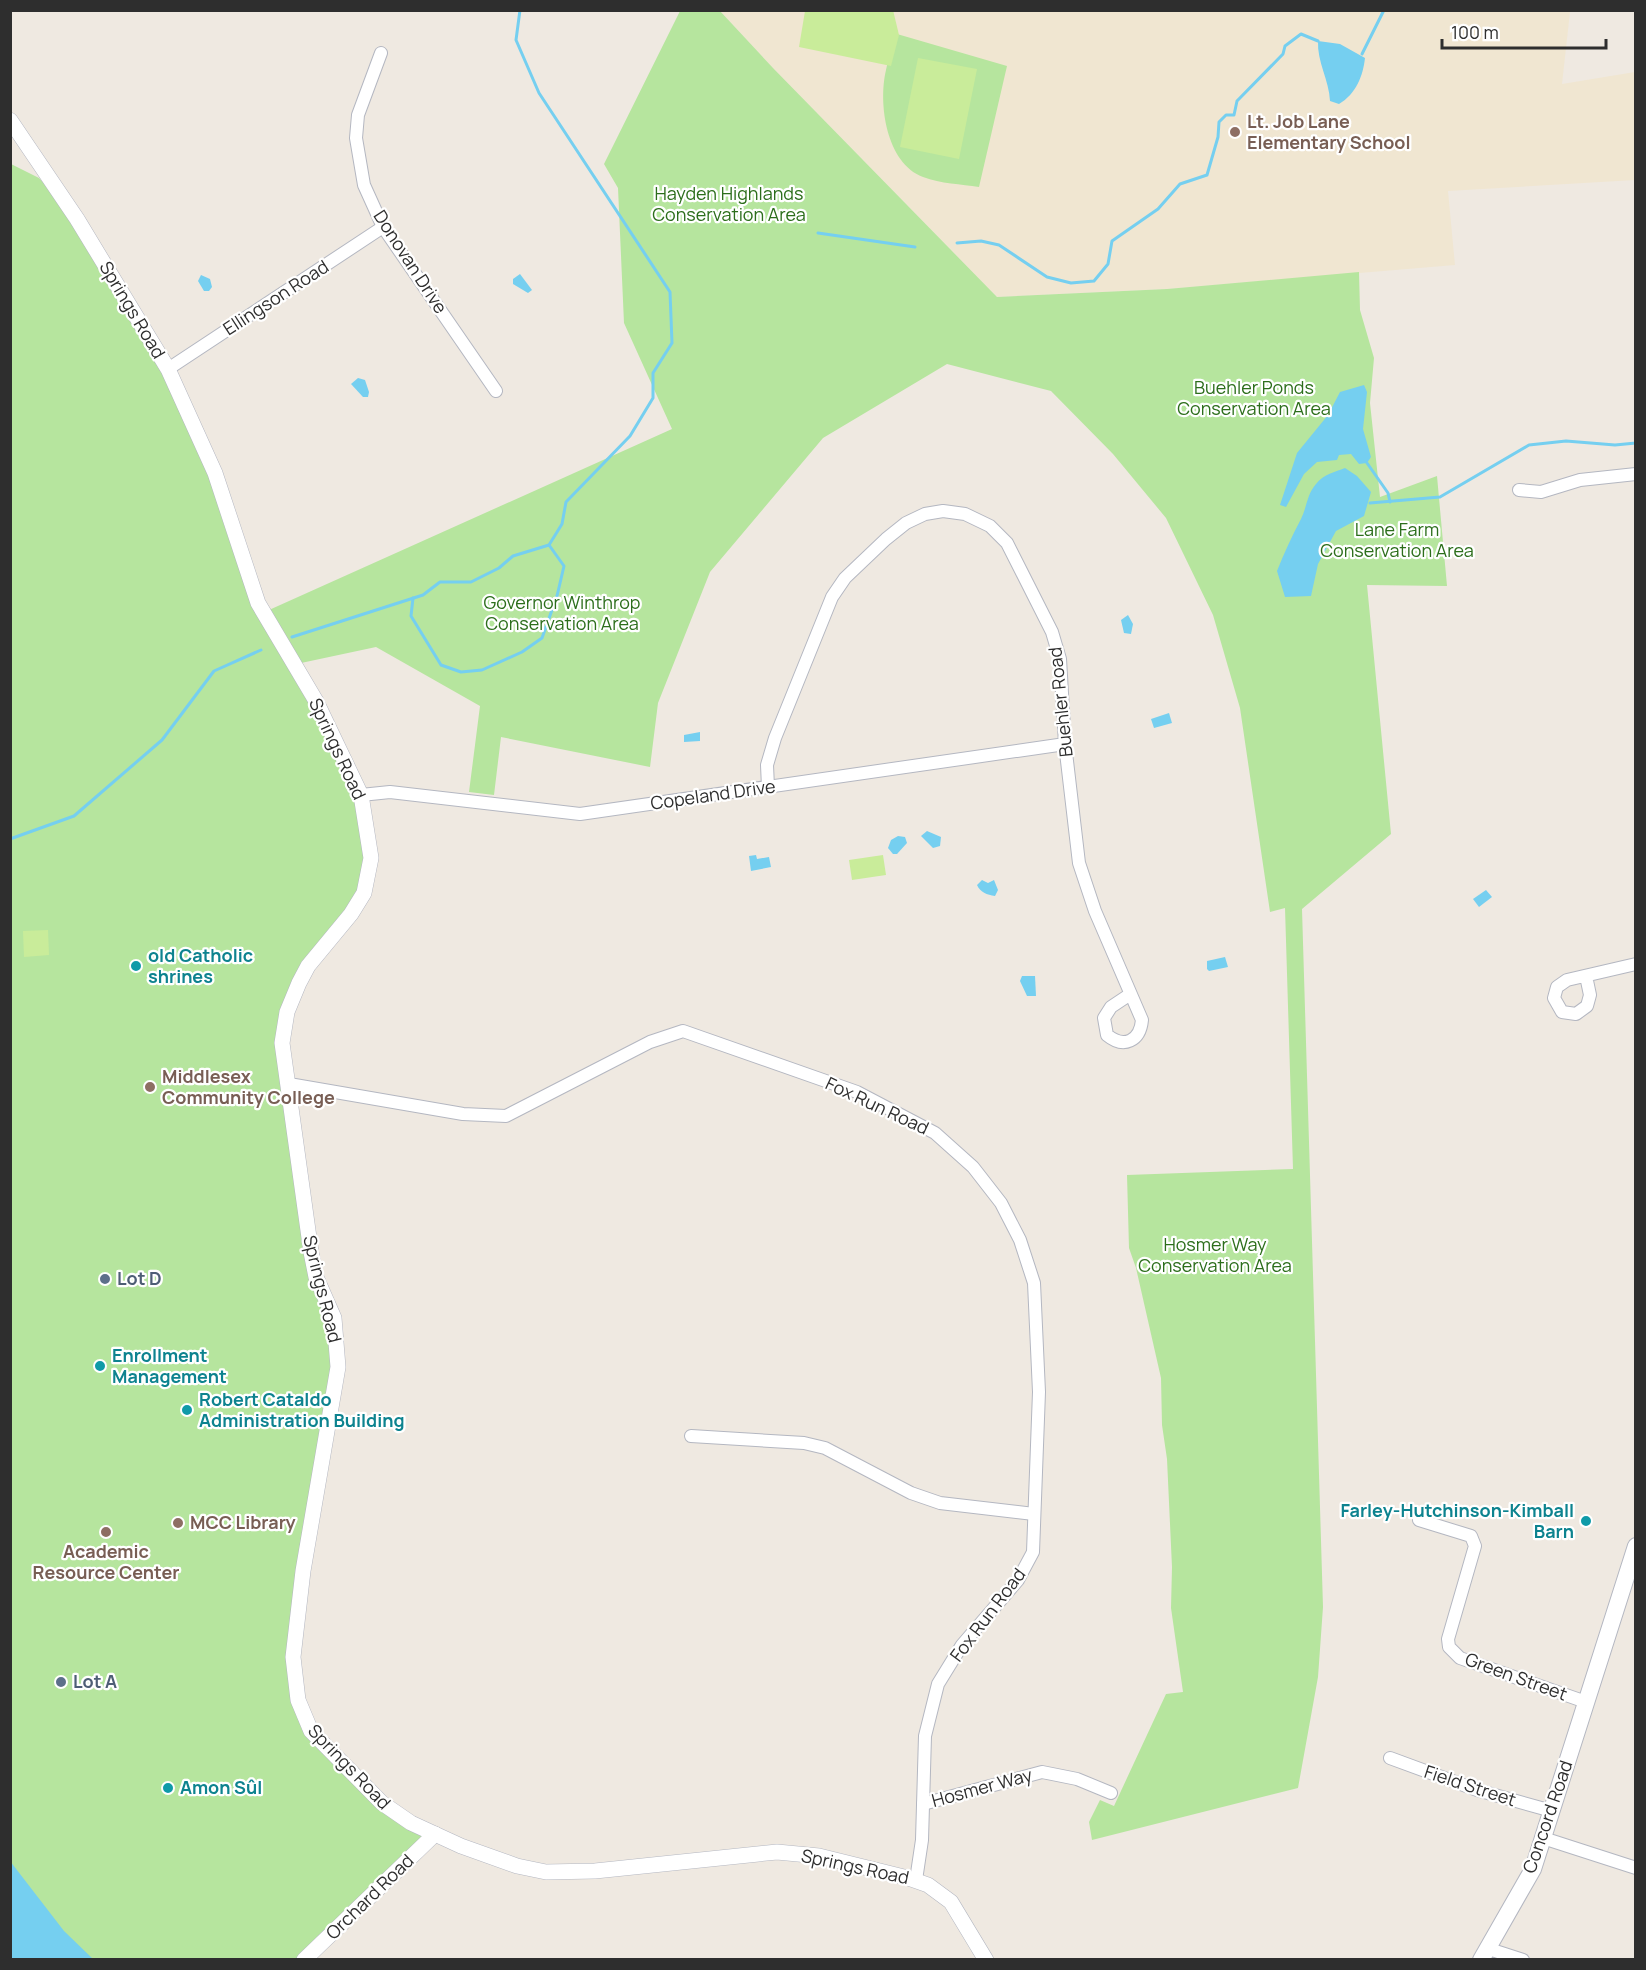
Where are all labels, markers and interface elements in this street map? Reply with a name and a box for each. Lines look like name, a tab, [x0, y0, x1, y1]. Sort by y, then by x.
scale bar	[1442, 12, 1606, 50]
text: 100 m	[1451, 20, 1499, 44]
place label: Lt. Job Lane Elementary School	[1247, 109, 1410, 154]
marker: Lt. Job Lane Elementary School	[1228, 125, 1242, 139]
park label: Hayden Highlands Conservation Area	[652, 181, 806, 226]
street label: Donovan Drive	[368, 205, 453, 318]
street label: Ellingson Road	[218, 254, 333, 340]
street label: Springs Road	[94, 256, 171, 363]
park label: Buehler Ponds Conservation Area	[1177, 375, 1331, 420]
park label: Lane Farm Conservation Area	[1320, 517, 1474, 562]
park label: Governor Winthrop Conservation Area	[483, 590, 641, 635]
street label: Buehler Road	[1042, 646, 1078, 758]
street label: Springs Road	[304, 694, 372, 803]
street label: Copeland Drive	[649, 773, 777, 815]
place label: old Catholic shrines	[148, 943, 253, 988]
marker: old Catholic shrines	[129, 959, 143, 973]
place label: Middlesex Community College	[162, 1064, 335, 1109]
street label: Fox Run Road	[822, 1071, 933, 1139]
marker: Middlesex Community College	[143, 1080, 157, 1094]
park label: Hosmer Way Conservation Area	[1138, 1232, 1292, 1277]
street label: Springs Road	[298, 1233, 348, 1345]
place label: Lot D	[117, 1266, 162, 1290]
marker: Lot D	[98, 1272, 112, 1286]
place label: Enrollment Management	[112, 1343, 227, 1388]
marker: Enrollment Management	[93, 1359, 107, 1373]
place label: Robert Cataldo Administration Building	[199, 1387, 405, 1432]
marker: Robert Cataldo Administration Building	[180, 1403, 194, 1417]
place label: Farley-Hutchinson-Kimball Barn	[1340, 1498, 1574, 1543]
place label: MCC Library	[190, 1510, 296, 1534]
marker: Farley-Hutchinson-Kimball Barn	[1579, 1514, 1593, 1528]
marker: MCC Library	[171, 1516, 185, 1530]
marker: Academic Resource Center	[99, 1525, 113, 1539]
place label: Academic Resource Center	[33, 1539, 179, 1584]
street label: Fox Run Road	[944, 1563, 1030, 1666]
street label: Green Street	[1462, 1646, 1571, 1706]
place label: Lot A	[73, 1669, 117, 1693]
marker: Lot A	[54, 1675, 68, 1689]
street label: Springs Road	[303, 1719, 396, 1814]
street label: Concord Road	[1517, 1757, 1578, 1876]
street label: Field Street	[1421, 1759, 1519, 1811]
street label: Hosmer Way	[929, 1762, 1035, 1812]
place label: Amon Sûl	[180, 1775, 262, 1799]
marker: Amon Sûl	[161, 1781, 175, 1795]
street label: Springs Road	[799, 1843, 911, 1889]
street label: Orchard Road	[320, 1848, 418, 1944]

